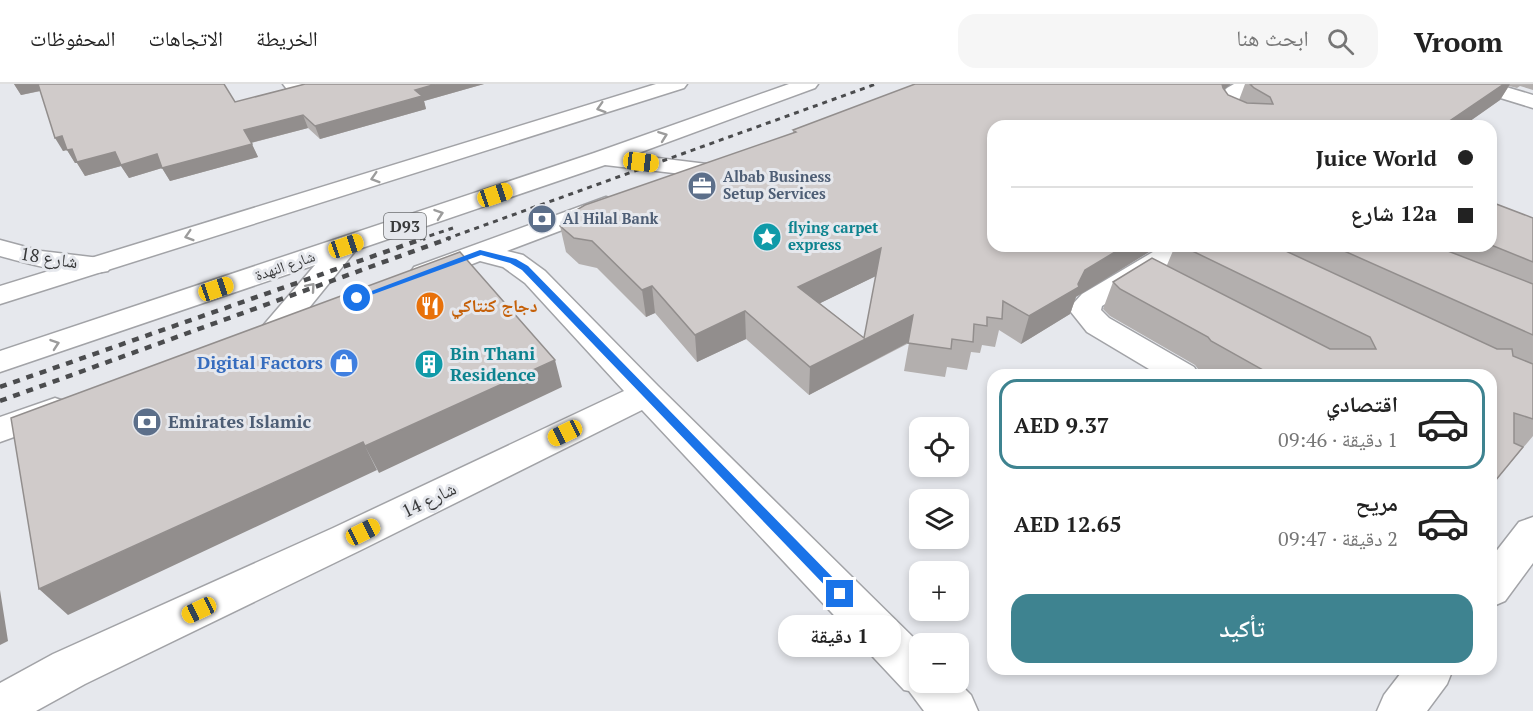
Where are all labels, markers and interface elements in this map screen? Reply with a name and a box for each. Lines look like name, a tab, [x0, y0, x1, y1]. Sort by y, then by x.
search box	[958, 14, 1378, 68]
text: ابحث هنا	[1236, 23, 1309, 52]
text: Vroom	[1414, 23, 1503, 60]
text: المحفوظات	[30, 24, 115, 52]
text: الاتجاهات	[148, 24, 223, 52]
text: الخريطة	[256, 24, 318, 52]
icon: search	[1324, 25, 1357, 58]
one-way arrow	[596, 101, 607, 113]
one-way arrow	[657, 131, 668, 144]
text: Juice World	[1316, 143, 1437, 172]
car	[622, 151, 660, 173]
place label: Albab Business Setup Services	[723, 166, 831, 203]
office icon: Albab Business Setup Services	[686, 170, 718, 202]
one-way arrow	[370, 171, 381, 183]
car	[475, 181, 515, 209]
text: 12a شارع	[1351, 198, 1437, 227]
bank icon: Al Hilal Bank	[526, 203, 558, 235]
one-way arrow	[433, 208, 444, 221]
place label: Al Hilal Bank	[563, 208, 659, 228]
road number: D93	[384, 213, 426, 239]
place label: flying carpet express	[788, 217, 878, 254]
place icon: flying carpet express	[751, 221, 783, 253]
one-way arrow	[184, 229, 195, 241]
car	[326, 232, 366, 260]
street label: شارع 18	[19, 241, 80, 273]
street label: شارع النهدة	[252, 245, 318, 286]
car	[196, 275, 236, 303]
one-way arrow	[304, 283, 315, 294]
route start	[343, 284, 370, 311]
restaurant icon: دجاج كنتاكي	[414, 290, 446, 322]
place label: دجاج كنتاكي	[451, 293, 538, 320]
one-way arrow	[49, 338, 60, 351]
place label: Bin Thani Residence	[450, 341, 536, 386]
shop icon: Digital Factors	[328, 347, 360, 379]
building icon: Bin Thani Residence	[413, 348, 445, 380]
place label: Digital Factors	[197, 350, 323, 374]
text: اقتصادي	[1326, 389, 1398, 418]
icon: car	[1416, 397, 1470, 451]
bank icon: Emirates Islamic	[131, 406, 163, 438]
place label: Emirates Islamic	[168, 409, 312, 433]
text: AED 9.37	[1014, 410, 1109, 439]
car	[545, 417, 585, 449]
map controls	[909, 417, 969, 693]
button: locate	[909, 417, 969, 477]
text: 1 دقيقة · 09:46	[1278, 426, 1398, 453]
street label: شارع 14	[397, 476, 460, 523]
text: مريح	[1355, 488, 1398, 517]
button: layers	[909, 489, 969, 549]
icon: car	[1416, 496, 1470, 550]
text: AED 12.65	[1014, 509, 1122, 538]
car	[343, 516, 383, 548]
text: 2 دقيقة · 09:47	[1278, 525, 1398, 552]
button: +	[909, 561, 969, 621]
route end	[826, 580, 853, 607]
car	[179, 594, 219, 626]
button: تأكيد	[1011, 594, 1473, 663]
callout: 1 دقيقة	[778, 615, 902, 657]
text: 1 دقيقة	[810, 622, 869, 649]
button: −	[909, 633, 969, 693]

